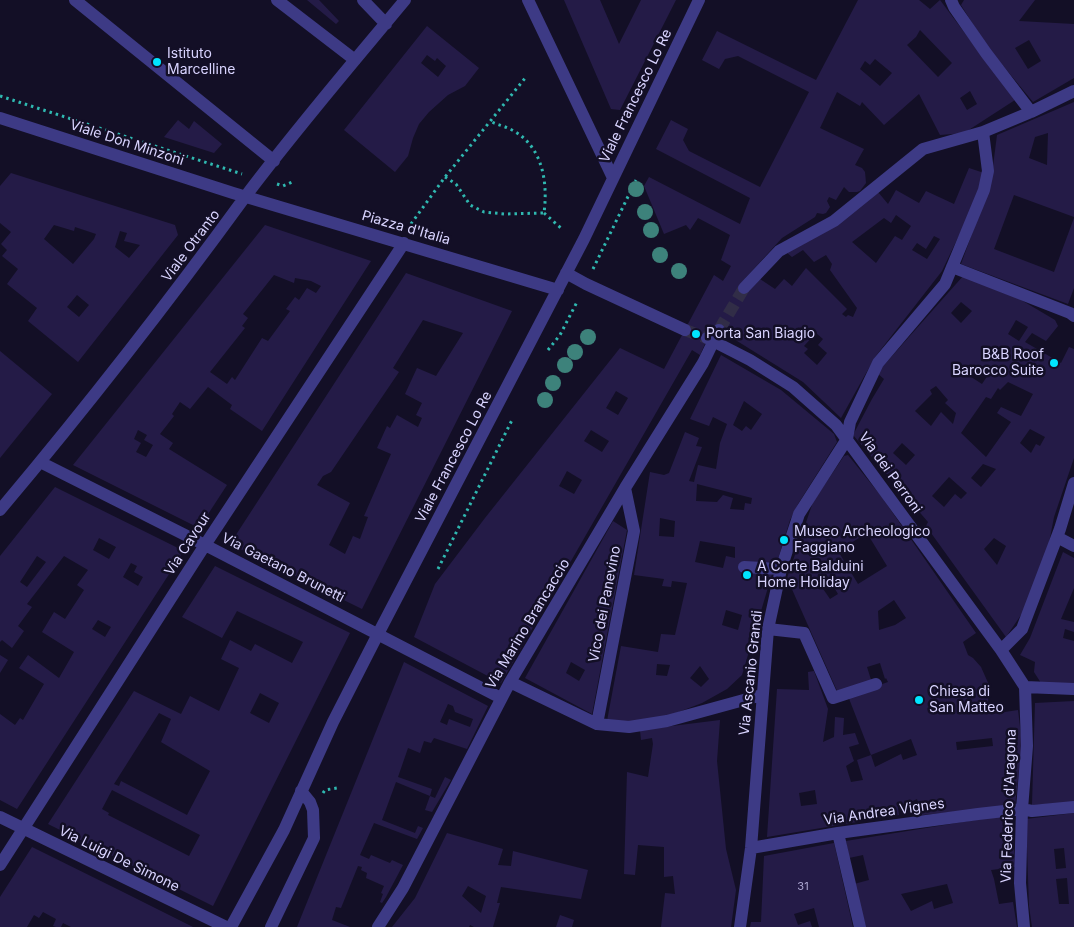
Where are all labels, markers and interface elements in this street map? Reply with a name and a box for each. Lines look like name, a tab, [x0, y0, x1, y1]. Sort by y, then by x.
street label: Viale Francesco Lo Re	[596, 26, 676, 166]
place label: Istituto Marcelline	[167, 46, 235, 78]
marker: Istituto Marcelline	[151, 56, 163, 68]
street label: Viale Don Minzoni	[68, 117, 186, 169]
street label: Viale Otranto	[158, 207, 224, 285]
street label: Piazza d'Italia	[360, 207, 452, 249]
place label: Porta San Biagio	[706, 326, 815, 342]
marker: Porta San Biagio	[690, 328, 702, 340]
place label: B&B Roof Barocco Suite	[952, 347, 1044, 380]
marker: B&B Roof Barocco Suite	[1048, 357, 1060, 369]
street label: Viale Francesco Lo Re	[412, 388, 496, 526]
street label: Via dei Perroni	[855, 429, 925, 517]
street label: Via Cavour	[161, 509, 215, 579]
place label: Museo Archeologico Faggiano	[794, 524, 930, 556]
street label: Via Gaetano Brunetti	[219, 530, 347, 606]
marker: Museo Archeologico Faggiano	[778, 534, 790, 546]
street label: Vico dei Panevino	[585, 544, 625, 664]
street label: Via Marino Brancaccio	[482, 556, 574, 692]
place label: A Corte Balduini Home Holiday	[757, 559, 864, 592]
marker: A Corte Balduini Home Holiday	[741, 569, 753, 581]
street label: Via Ascanio Grandi	[736, 610, 766, 736]
place label: Chiesa di San Matteo	[929, 684, 1004, 716]
marker: Chiesa di San Matteo	[913, 694, 925, 706]
street label: Via Federico d'Aragona	[998, 729, 1020, 883]
street label: Via Andrea Vignes	[822, 795, 946, 829]
street label: Via Luigi De Simone	[56, 823, 182, 895]
house number: 31	[797, 880, 809, 894]

